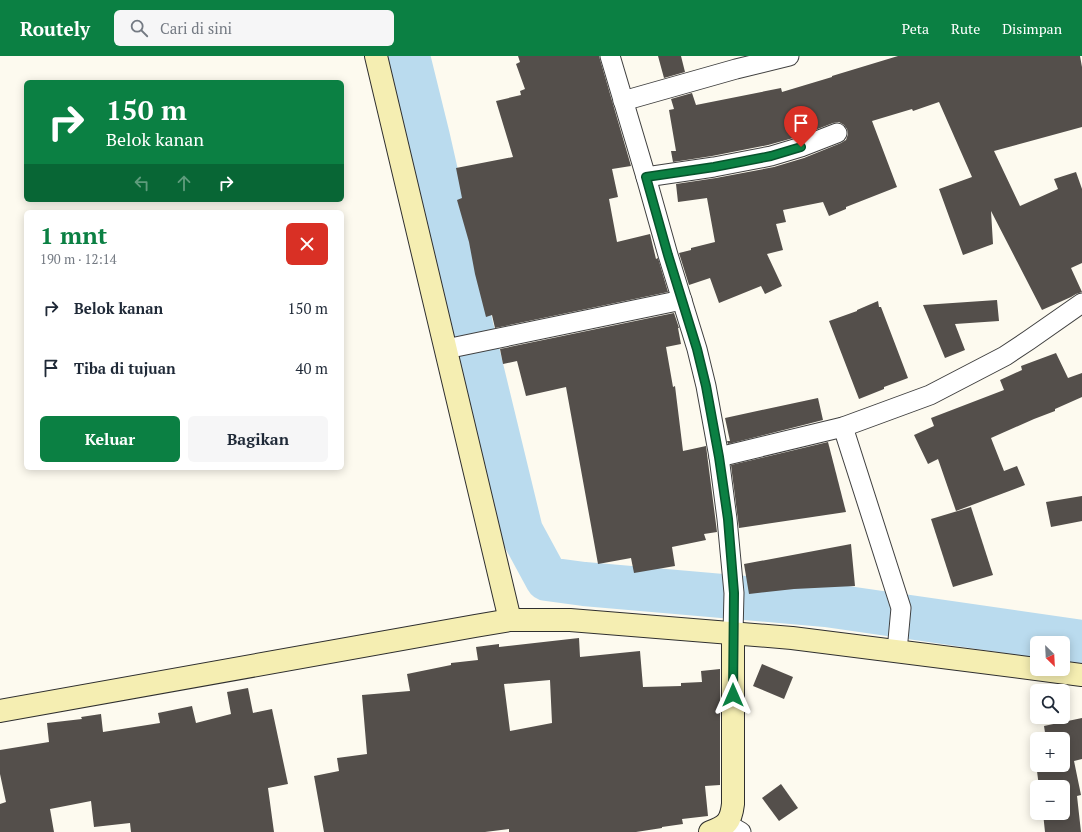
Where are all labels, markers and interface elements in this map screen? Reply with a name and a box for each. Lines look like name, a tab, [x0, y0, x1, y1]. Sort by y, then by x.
search box	[114, 10, 394, 46]
text: Routely	[20, 16, 90, 41]
icon: search	[128, 17, 150, 39]
text: Cari di sini	[160, 18, 232, 38]
text: Peta	[902, 19, 929, 38]
text: Rute	[951, 19, 980, 38]
text: Disimpan	[1002, 19, 1062, 38]
text: 150 m	[106, 91, 187, 128]
icon: right	[40, 96, 92, 148]
pin	[784, 106, 818, 147]
icon: arrive	[790, 112, 812, 134]
text: Belok kanan	[106, 127, 204, 151]
icon: left	[131, 172, 153, 194]
icon: ahead	[173, 172, 195, 194]
icon: right	[215, 172, 237, 194]
text: 1 mnt	[40, 219, 107, 251]
button: close	[286, 223, 328, 265]
text: 190 m · 12:14	[40, 250, 117, 268]
icon: right	[40, 297, 62, 319]
text: Belok kanan	[74, 298, 163, 318]
text: 150 m	[287, 298, 328, 318]
icon: arrive	[40, 357, 62, 379]
text: Tiba di tujuan	[74, 358, 176, 378]
text: 40 m	[295, 358, 328, 378]
button: Keluar	[40, 416, 180, 462]
button: Bagikan	[188, 416, 328, 462]
north arrow	[1030, 636, 1070, 676]
map controls	[1030, 636, 1070, 820]
position arrow	[712, 674, 754, 716]
button: search	[1030, 684, 1070, 724]
button: +	[1030, 732, 1070, 772]
button: −	[1030, 780, 1070, 820]

